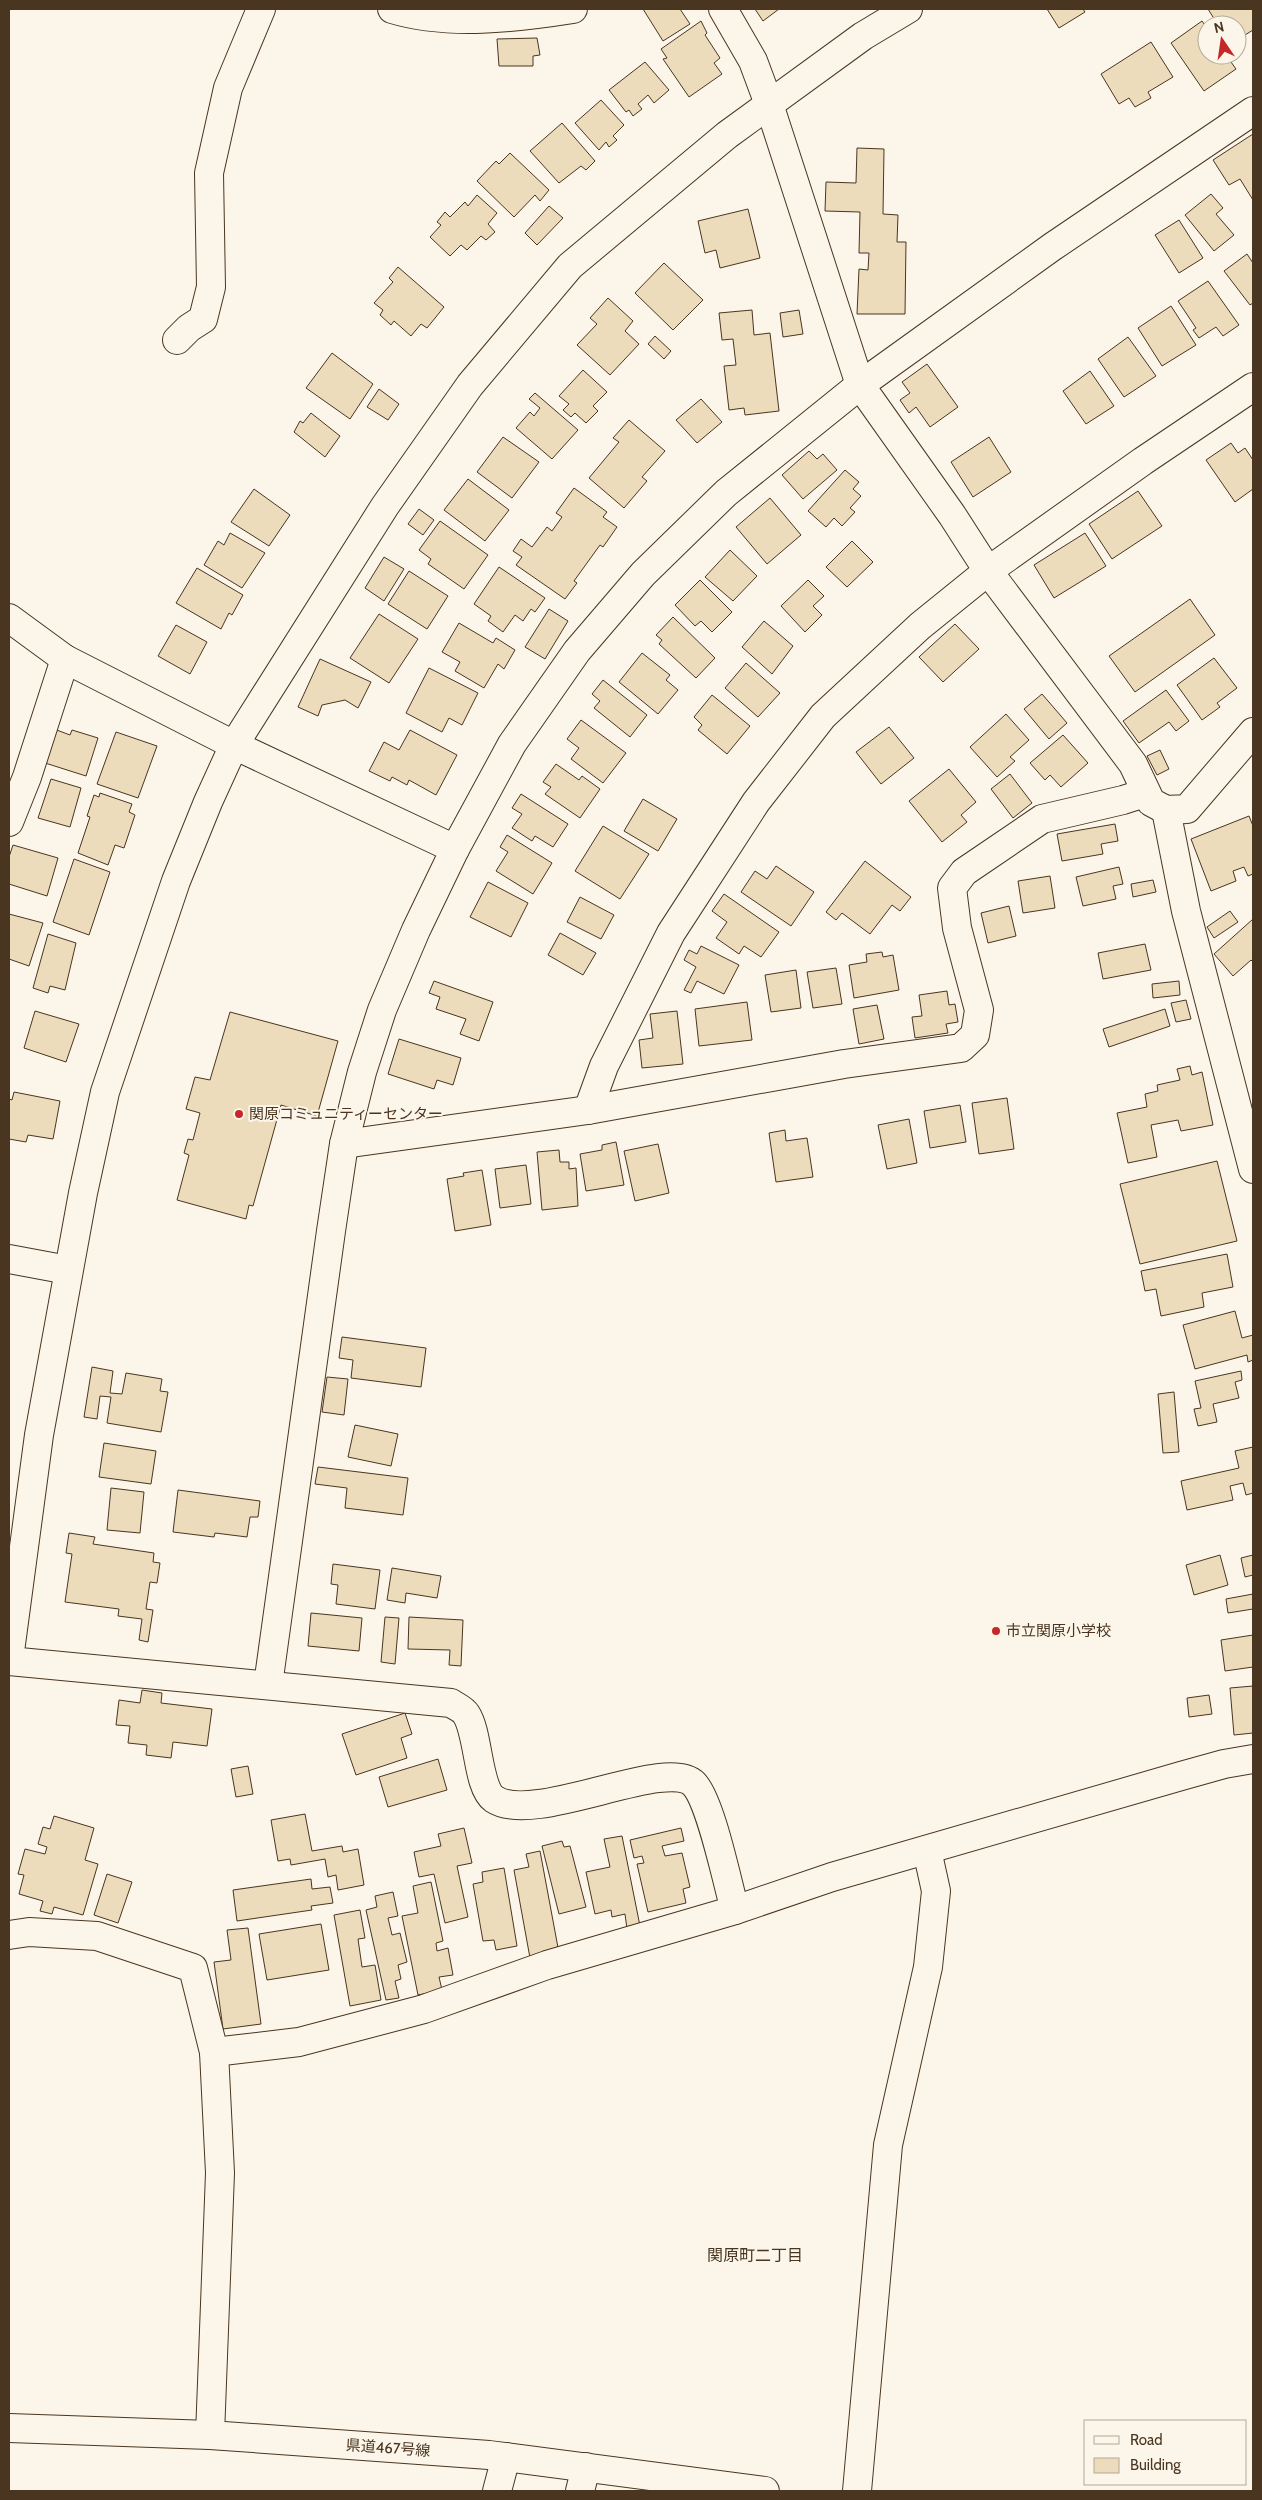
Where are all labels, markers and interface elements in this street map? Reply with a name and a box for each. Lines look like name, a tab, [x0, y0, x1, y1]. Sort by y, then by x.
north arrow	[1197, 15, 1247, 65]
text: N	[1212, 17, 1226, 37]
place label: 関原コミュニティーセンター	[249, 1105, 443, 1123]
marker: 関原コミュニティーセンター	[233, 1108, 245, 1120]
place label: 市立関原小学校	[1006, 1622, 1111, 1640]
marker: 市立関原小学校	[990, 1625, 1002, 1637]
district label: 関原町二丁目	[707, 2246, 803, 2265]
legend	[1084, 2420, 1247, 2485]
text: Road	[1130, 2431, 1163, 2449]
street label: 県道467号線	[345, 2436, 431, 2460]
text: Building	[1130, 2456, 1181, 2474]

